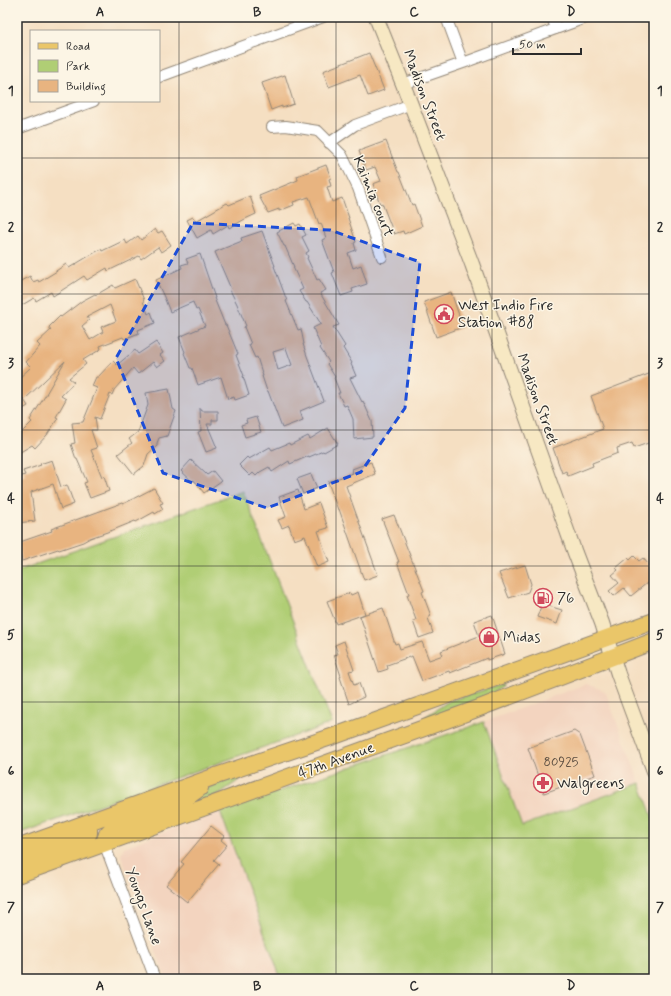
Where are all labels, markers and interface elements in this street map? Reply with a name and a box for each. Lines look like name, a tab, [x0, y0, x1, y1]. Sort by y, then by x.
text: A	[96, 4, 104, 21]
text: B	[253, 4, 262, 21]
text: C	[409, 4, 419, 21]
text: D	[567, 4, 576, 21]
legend	[30, 30, 160, 102]
scale bar	[513, 30, 581, 56]
text: 50 m	[519, 37, 546, 53]
text: Road	[66, 39, 90, 55]
street label: Madison Street	[398, 47, 451, 144]
text: Park	[66, 59, 90, 75]
text: Building	[66, 79, 106, 96]
text: 1	[8, 83, 14, 100]
text: 1	[657, 83, 663, 100]
street label: Kaimia court	[348, 153, 398, 240]
text: 2	[8, 219, 15, 236]
text: 2	[657, 219, 664, 236]
place label: West Indio Fire Station #88	[458, 296, 554, 333]
public building icon: West Indio Fire Station #88	[433, 303, 455, 325]
street label: Madison Street	[511, 351, 563, 448]
text: 3	[8, 355, 14, 372]
text: 3	[657, 355, 663, 372]
text: 4	[7, 491, 15, 508]
text: 4	[656, 491, 664, 508]
fuel station icon: 76	[532, 587, 554, 609]
place label: 76	[557, 589, 574, 609]
shop icon: Midas	[478, 626, 500, 648]
text: 5	[7, 627, 15, 644]
text: 5	[656, 627, 664, 644]
place label: Midas	[503, 628, 540, 648]
street label: 47th Avenue	[295, 738, 377, 784]
house number: 80925	[544, 754, 579, 771]
text: 6	[8, 763, 15, 780]
text: 6	[657, 763, 664, 780]
pharmacy icon: Walgreens	[532, 772, 554, 794]
place label: Walgreens	[557, 774, 624, 795]
street label: Youngs Lane	[119, 865, 166, 948]
text: 7	[7, 899, 15, 916]
text: 7	[656, 899, 664, 916]
text: A	[96, 978, 104, 995]
text: B	[253, 978, 262, 995]
text: C	[409, 978, 419, 995]
text: D	[567, 978, 576, 995]

